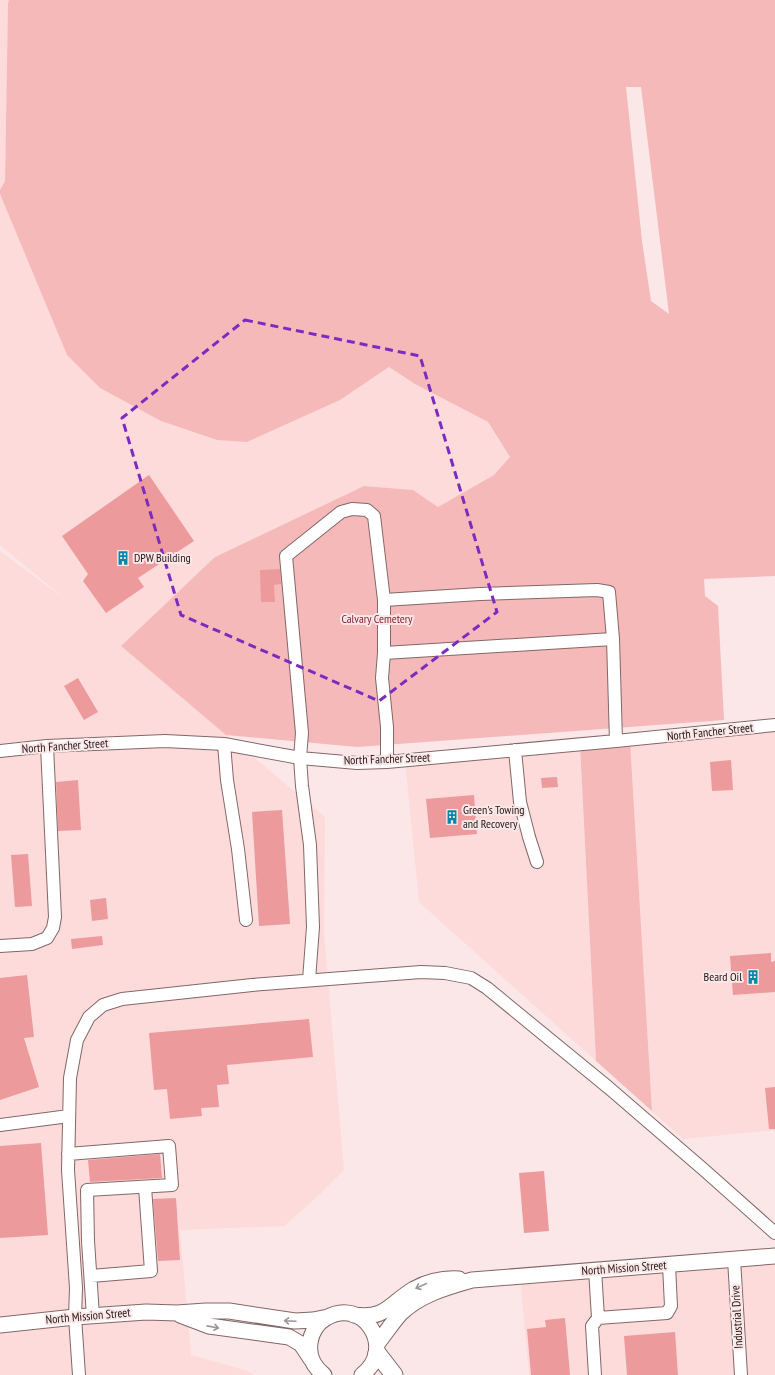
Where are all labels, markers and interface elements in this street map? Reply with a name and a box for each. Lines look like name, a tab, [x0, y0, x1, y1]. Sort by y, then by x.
building icon: DPW Building	[115, 550, 131, 566]
place label: DPW Building	[134, 550, 191, 565]
park label: Calvary Cemetery	[341, 611, 413, 626]
street label: North Fancher Street	[666, 719, 754, 743]
street label: North Fancher Street	[21, 735, 109, 756]
street label: North Fancher Street	[343, 749, 431, 768]
place label: Green's Towing and Recovery	[463, 802, 524, 831]
building icon: Green's Towing and Recovery	[444, 809, 460, 825]
place label: Beard Oil	[704, 969, 742, 984]
building icon: Beard Oil	[745, 969, 761, 985]
street label: North Mission Street	[581, 1257, 668, 1278]
one-way arrow	[415, 1283, 427, 1290]
street label: Industrial Drive	[727, 1285, 746, 1349]
street label: North Mission Street	[45, 1304, 132, 1327]
one-way arrow	[284, 1317, 297, 1324]
one-way arrow	[206, 1323, 219, 1331]

